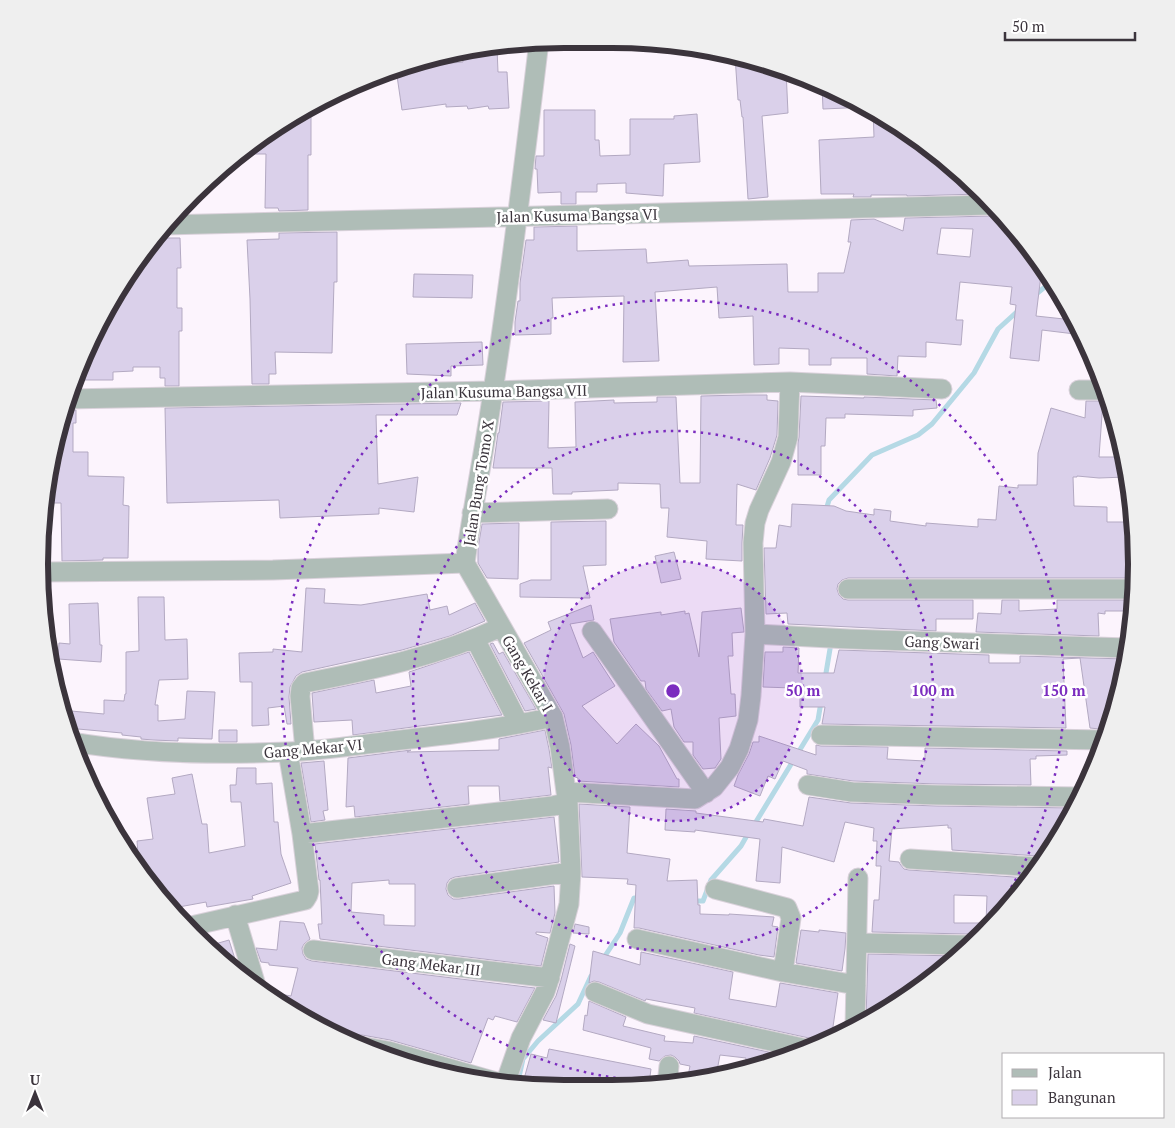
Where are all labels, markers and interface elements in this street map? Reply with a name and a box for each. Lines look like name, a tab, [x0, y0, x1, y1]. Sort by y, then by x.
scale bar	[1005, 10, 1135, 42]
text: 50 m	[1012, 16, 1045, 36]
street label: Jalan Kusuma Bangsa VI	[496, 204, 658, 226]
street label: Jalan Kusuma Bangsa VII	[421, 380, 587, 402]
street label: Jalan Bung Tomo X	[458, 419, 498, 547]
street label: Gang Kekar I	[498, 631, 558, 715]
street label: Gang Swari	[904, 631, 980, 653]
text: 50 m	[786, 680, 821, 700]
text: 100 m	[911, 680, 955, 700]
text: 150 m	[1042, 680, 1086, 700]
centre of rings	[664, 682, 682, 700]
street label: Gang Mekar VI	[263, 734, 363, 762]
street label: Gang Mekar III	[380, 948, 482, 980]
legend	[1002, 1053, 1165, 1118]
text: Jalan	[1048, 1062, 1082, 1082]
north arrow	[10, 1068, 60, 1118]
text: U	[30, 1070, 40, 1089]
text: Bangunan	[1048, 1087, 1116, 1107]

